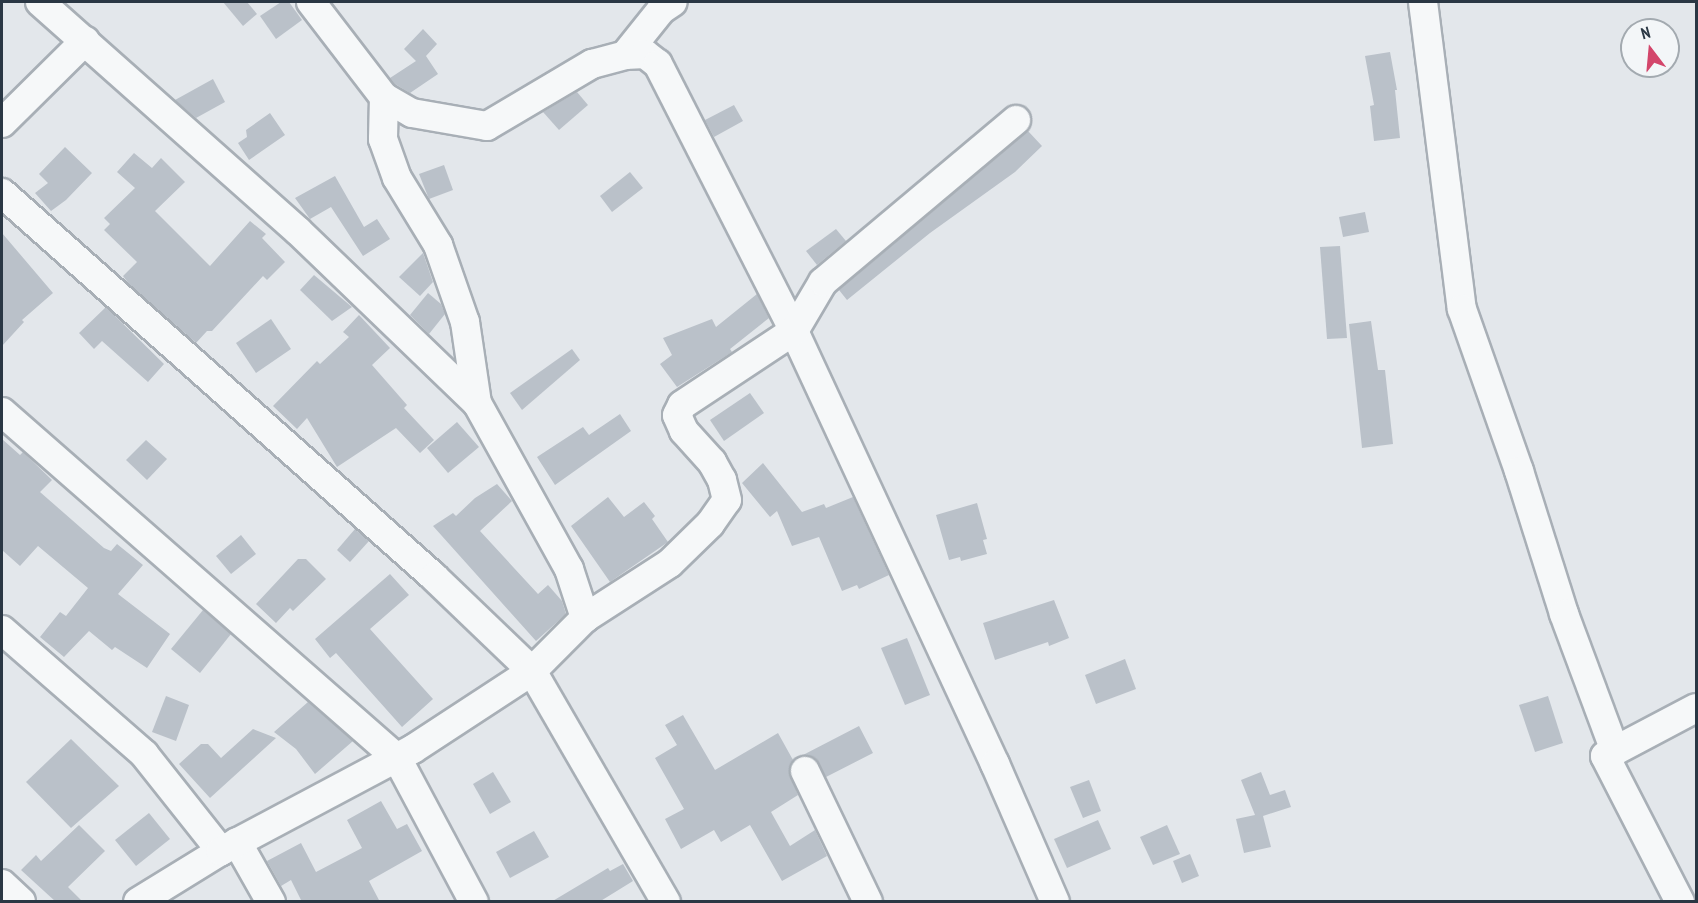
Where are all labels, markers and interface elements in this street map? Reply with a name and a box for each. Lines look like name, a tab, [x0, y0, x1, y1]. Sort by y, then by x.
north arrow	[1620, 18, 1680, 78]
text: N	[1639, 22, 1652, 43]

